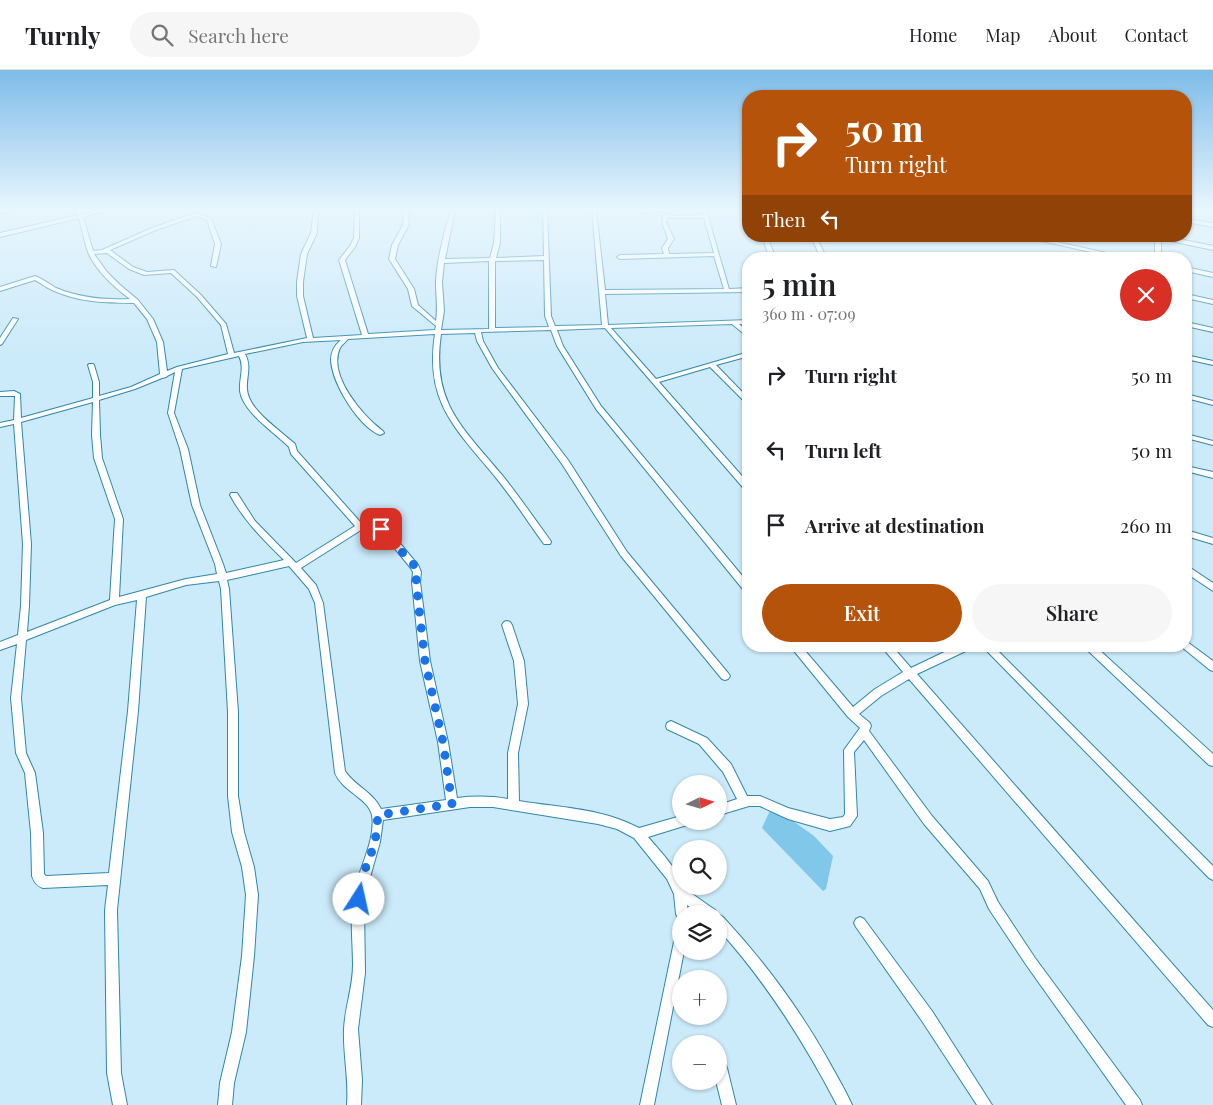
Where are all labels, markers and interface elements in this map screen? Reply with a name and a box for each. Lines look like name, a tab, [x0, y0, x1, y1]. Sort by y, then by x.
search box	[130, 12, 480, 57]
text: Turnly	[25, 19, 100, 51]
icon: search	[148, 21, 176, 49]
text: Search here	[188, 22, 289, 48]
text: Home	[909, 23, 957, 47]
text: Map	[985, 23, 1020, 47]
text: About	[1048, 23, 1097, 47]
text: Contact	[1125, 23, 1188, 47]
text: 50 m	[845, 104, 923, 151]
icon: right	[762, 110, 827, 175]
text: Turn right	[845, 149, 947, 179]
icon: left	[816, 205, 844, 233]
text: Then	[762, 206, 806, 232]
text: 5 min	[762, 264, 837, 304]
button: close	[1120, 269, 1172, 321]
text: 360 m · 07:09	[762, 303, 856, 324]
icon: right	[762, 361, 790, 389]
text: Turn right	[805, 362, 897, 388]
text: 50 m	[1131, 362, 1172, 388]
icon: left	[762, 436, 790, 464]
text: Turn left	[805, 437, 882, 463]
text: 50 m	[1131, 437, 1172, 463]
pin	[360, 508, 402, 550]
icon: arrive	[762, 511, 790, 539]
text: Arrive at destination	[805, 512, 985, 538]
text: 260 m	[1120, 512, 1172, 538]
icon: arrive	[367, 515, 395, 543]
button: Exit	[762, 584, 962, 642]
button: Share	[972, 584, 1172, 642]
north arrow	[672, 775, 728, 830]
map controls	[672, 775, 727, 1090]
button: search	[672, 840, 727, 895]
position arrow	[332, 872, 384, 924]
button: layers	[672, 905, 727, 960]
button: +	[672, 970, 727, 1025]
button: −	[672, 1035, 727, 1090]

